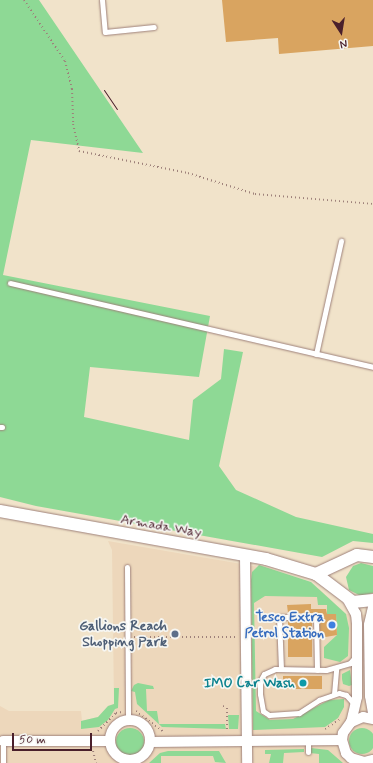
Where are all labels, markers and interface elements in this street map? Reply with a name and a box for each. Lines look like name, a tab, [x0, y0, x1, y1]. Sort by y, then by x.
north arrow	[321, 12, 361, 52]
text: N	[338, 36, 349, 51]
street label: Armada Way	[119, 511, 203, 541]
place label: Tesco Extra Petrol Station	[245, 609, 324, 642]
place label: Gallions Reach Shopping Park	[81, 618, 167, 650]
marker: Tesco Extra Petrol Station	[327, 620, 337, 630]
marker: Gallions Reach Shopping Park	[170, 629, 180, 639]
place label: IMO Car Wash	[204, 675, 295, 691]
marker: IMO Car Wash	[298, 678, 308, 688]
scale bar	[14, 725, 94, 751]
text: 50 m	[19, 732, 46, 748]

